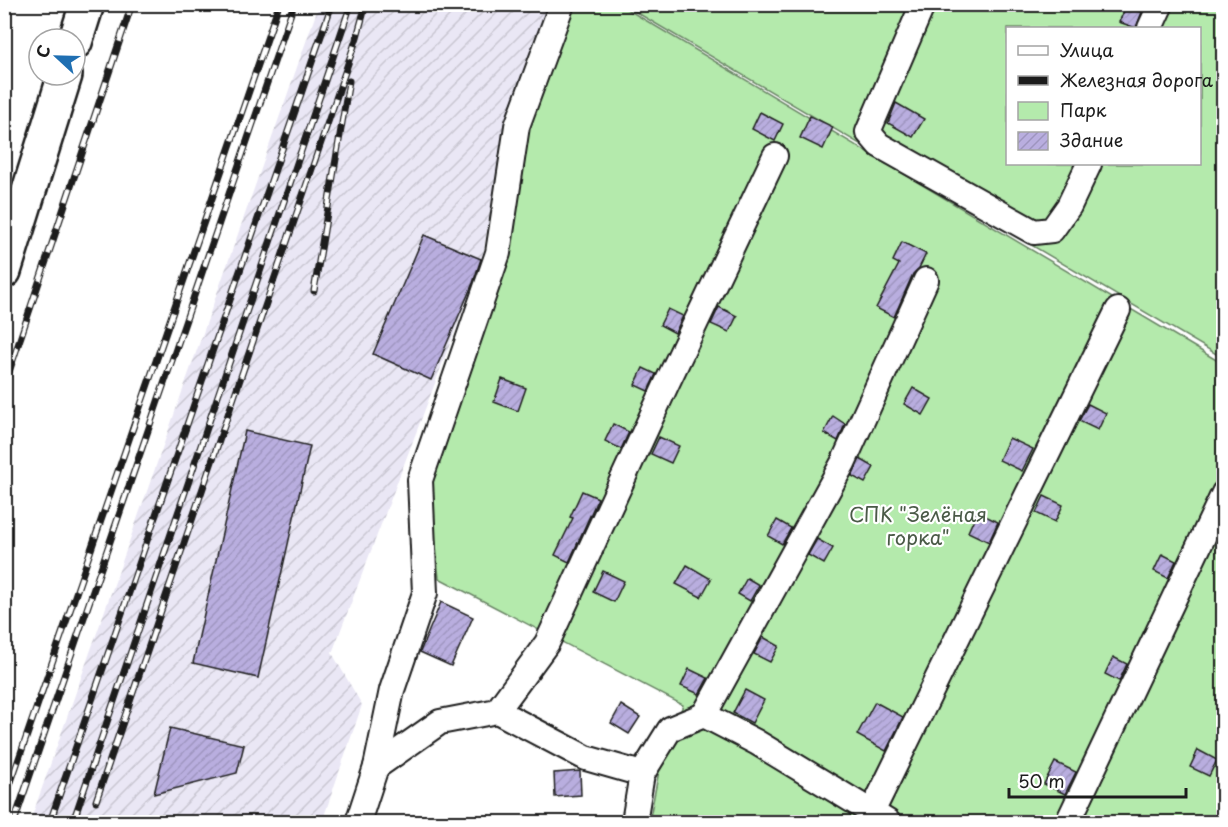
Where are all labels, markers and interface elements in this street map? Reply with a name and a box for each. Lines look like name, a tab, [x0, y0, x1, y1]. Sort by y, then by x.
north arrow	[27, 27, 87, 87]
legend	[1006, 27, 1201, 165]
text: Улица	[1060, 36, 1114, 63]
text: С	[29, 41, 56, 61]
text: Железная дорога	[1060, 66, 1214, 93]
text: Парк	[1060, 96, 1107, 123]
text: Здание	[1060, 126, 1123, 153]
park label: СПК "Зелёная горка"	[849, 499, 987, 552]
scale bar	[1009, 761, 1186, 799]
text: 50 m	[1018, 767, 1065, 794]

